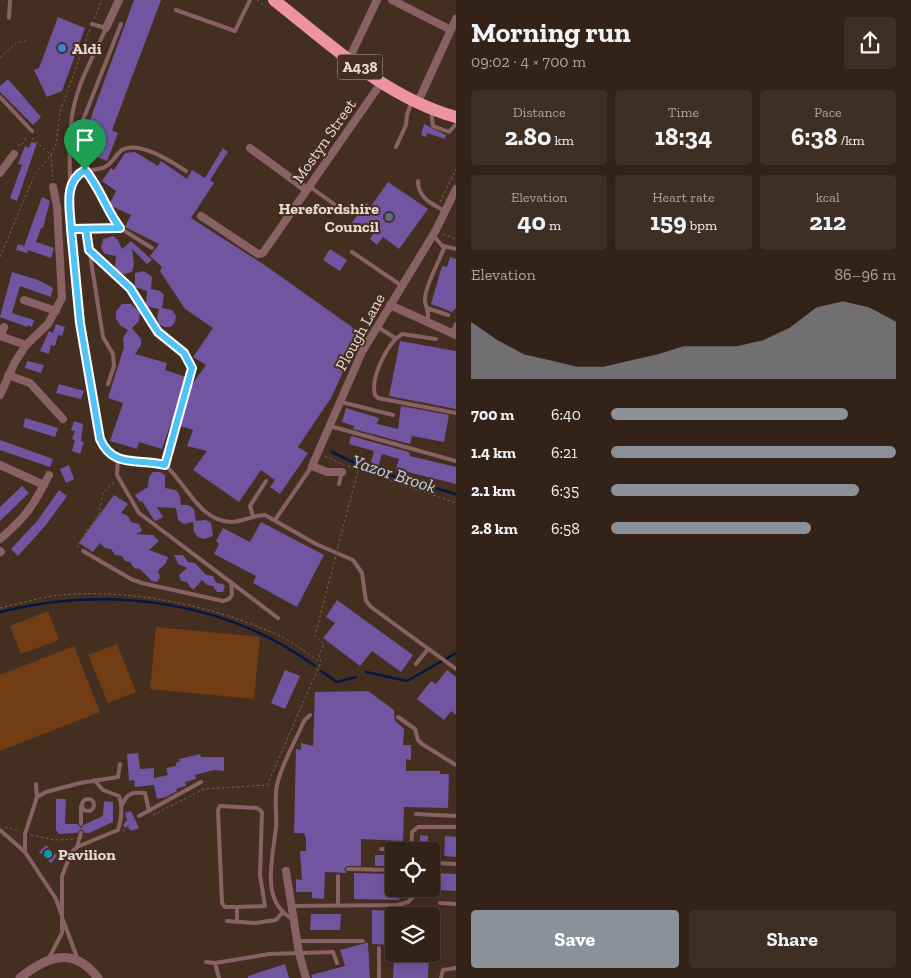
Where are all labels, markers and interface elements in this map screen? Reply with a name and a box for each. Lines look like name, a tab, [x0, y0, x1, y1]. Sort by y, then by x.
text: Morning run	[471, 16, 631, 49]
button: share	[844, 17, 896, 69]
place label: Aldi	[72, 39, 102, 58]
marker: Aldi	[56, 42, 68, 54]
text: 09:02 · 4 × 700 m	[471, 52, 586, 71]
road number: A438	[338, 54, 382, 80]
street label: Mostyn Street	[288, 95, 360, 187]
text: Distance	[513, 104, 566, 121]
text: Time	[668, 104, 699, 121]
text: Pace	[814, 104, 842, 121]
pin	[64, 119, 106, 170]
text: 2.80	[504, 121, 551, 151]
text: 18:34	[655, 121, 712, 151]
text: 6:38	[791, 121, 837, 151]
icon: arrive	[71, 126, 99, 154]
text: km	[551, 132, 574, 149]
text: /km	[837, 132, 865, 149]
text: Elevation	[511, 189, 567, 206]
text: Heart rate	[652, 189, 715, 206]
text: kcal	[816, 189, 840, 206]
place label: Herefordshire Council	[278, 199, 379, 236]
text: 40	[517, 206, 546, 236]
text: 159	[650, 206, 687, 236]
text: 212	[809, 206, 846, 236]
marker: Herefordshire Council	[383, 211, 395, 223]
text: m	[546, 217, 561, 234]
text: bpm	[687, 217, 717, 234]
text: Elevation	[471, 265, 536, 284]
text: 86–96 m	[834, 265, 896, 284]
street label: Plough Lane	[331, 290, 389, 374]
text: 700 m	[471, 405, 514, 424]
text: 6:40	[551, 405, 581, 424]
text: 1.4 km	[471, 443, 516, 462]
text: 6:21	[551, 443, 577, 462]
water label: Yazor Brook	[349, 450, 439, 498]
text: 2.1 km	[471, 481, 516, 500]
text: 6:35	[551, 481, 579, 500]
text: 2.8 km	[471, 519, 518, 538]
text: 6:58	[551, 519, 580, 538]
map controls	[385, 842, 440, 962]
button: locate	[385, 842, 440, 897]
place label: Pavilion	[58, 845, 116, 864]
marker: Pavilion	[42, 848, 54, 860]
button: layers	[385, 907, 440, 962]
button: Save	[471, 910, 679, 968]
button: Share	[689, 910, 896, 968]

